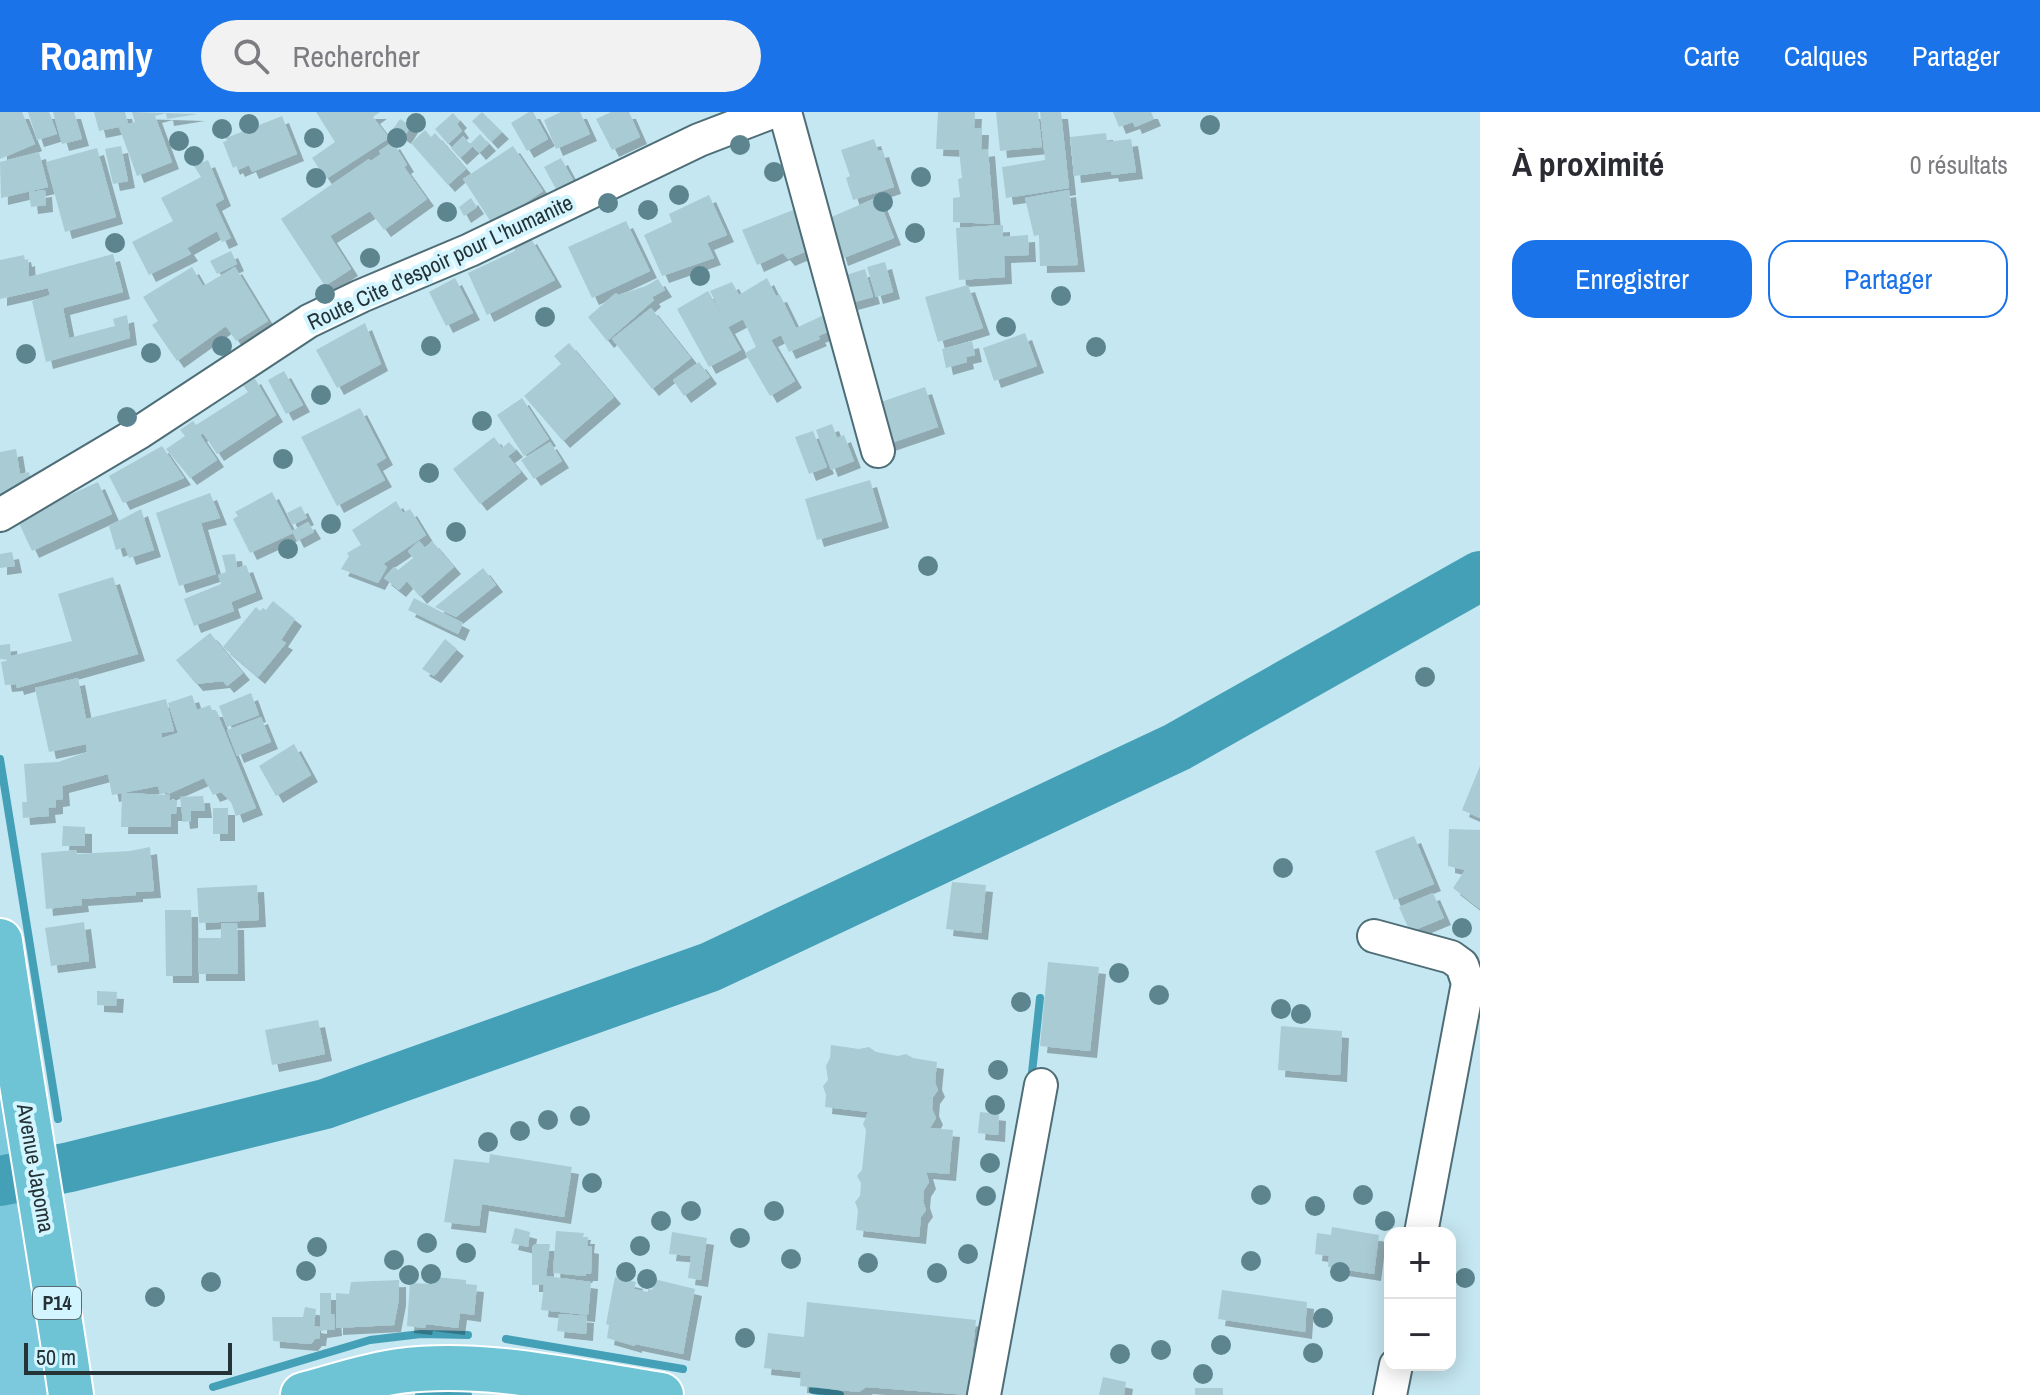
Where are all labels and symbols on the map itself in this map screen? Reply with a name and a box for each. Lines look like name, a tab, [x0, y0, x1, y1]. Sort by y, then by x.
street label: Route Cite d'espoir pour L'humanite	[302, 187, 578, 337]
street label: Avenue Japoma	[10, 1100, 62, 1235]
road number: P14	[33, 1287, 81, 1319]
scale bar	[24, 1339, 232, 1375]

